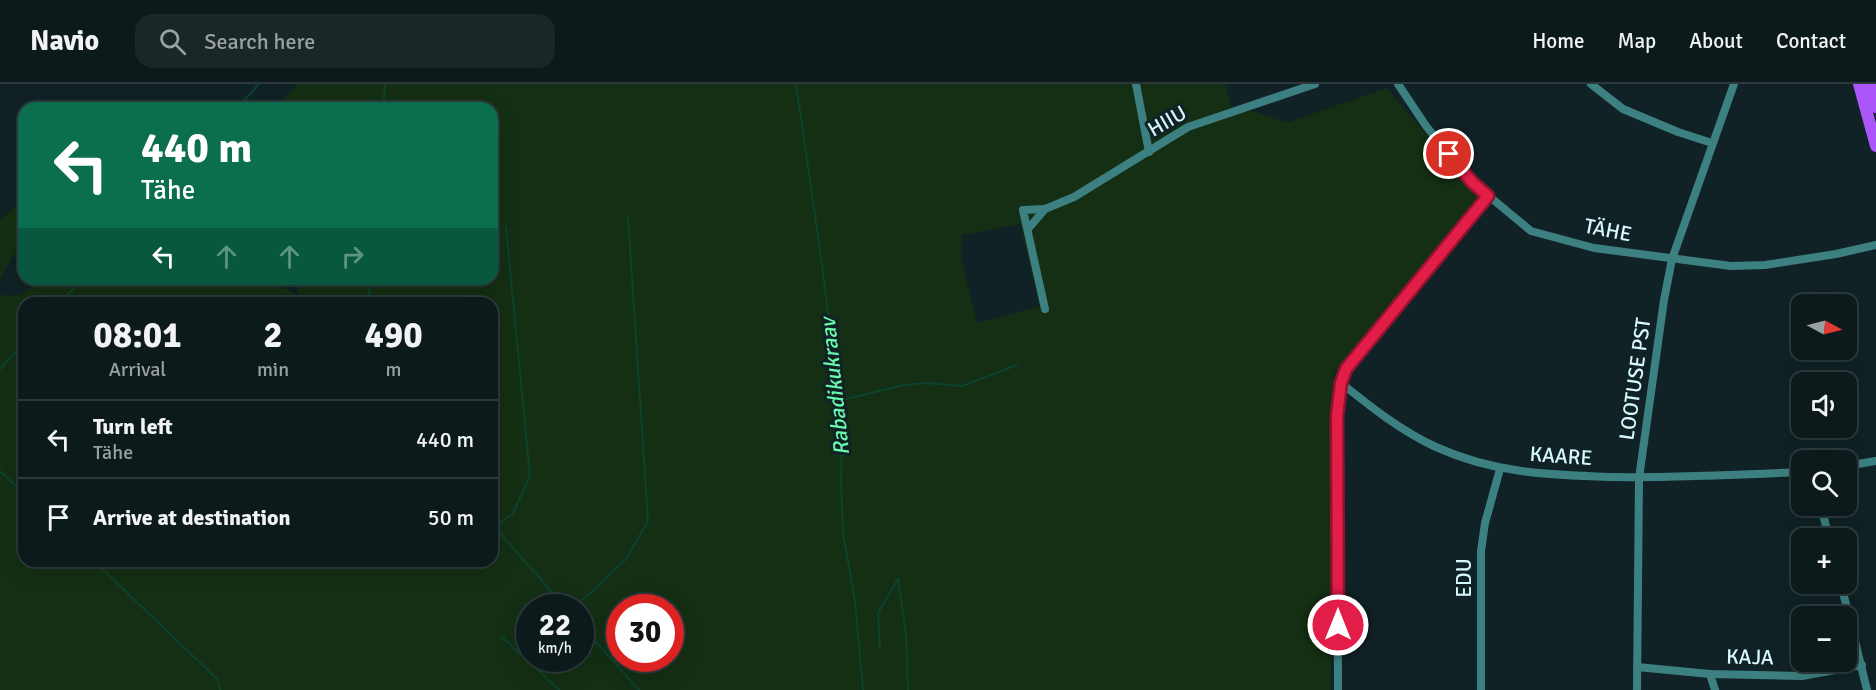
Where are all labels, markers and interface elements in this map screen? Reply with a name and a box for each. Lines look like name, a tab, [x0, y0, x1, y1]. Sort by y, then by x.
search box	[135, 14, 555, 68]
text: Navio	[30, 24, 99, 58]
icon: search	[156, 25, 189, 58]
text: Search here	[204, 28, 315, 55]
text: Home	[1532, 28, 1585, 54]
text: Map	[1618, 28, 1656, 54]
text: About	[1689, 28, 1743, 54]
text: Contact	[1776, 28, 1846, 54]
street label: HIIU	[1143, 100, 1191, 142]
text: 440 m	[141, 123, 252, 174]
icon: left	[42, 126, 120, 204]
pin	[1423, 128, 1474, 179]
icon: arrive	[1432, 137, 1465, 170]
text: Tähe	[141, 174, 195, 207]
street label: TÄHE	[1582, 213, 1634, 247]
icon: left	[147, 240, 180, 273]
icon: ahead	[210, 240, 243, 273]
icon: ahead	[273, 240, 306, 273]
icon: right	[336, 240, 369, 273]
north arrow	[1791, 294, 1857, 360]
map controls	[1791, 294, 1857, 672]
text: 08:01	[93, 313, 182, 358]
text: 2	[263, 313, 283, 358]
text: 490	[364, 313, 423, 358]
water label: Rabadikukraav	[814, 314, 855, 457]
street label: LOOTUSE PST	[1614, 315, 1657, 442]
text: Arrival	[109, 357, 166, 382]
text: min	[257, 357, 289, 382]
text: m	[386, 357, 402, 382]
button: sound	[1791, 372, 1857, 438]
text: Turn left	[93, 413, 173, 440]
icon: left	[42, 423, 75, 456]
text: 440 m	[416, 426, 474, 453]
text: Tähe	[93, 440, 133, 465]
street label: KAARE	[1529, 441, 1593, 471]
button: search	[1791, 450, 1857, 516]
icon: arrive	[42, 501, 75, 534]
text: Arrive at destination	[93, 504, 290, 531]
text: 50 m	[428, 504, 474, 531]
button: +	[1791, 528, 1857, 594]
street label: EDU	[1451, 558, 1477, 598]
position arrow	[1306, 593, 1370, 657]
speed limit sign: 30	[606, 594, 684, 672]
button: −	[1791, 606, 1857, 672]
text: 22	[539, 607, 571, 644]
text: km/h	[538, 639, 572, 657]
street label: KAJA	[1726, 644, 1774, 670]

